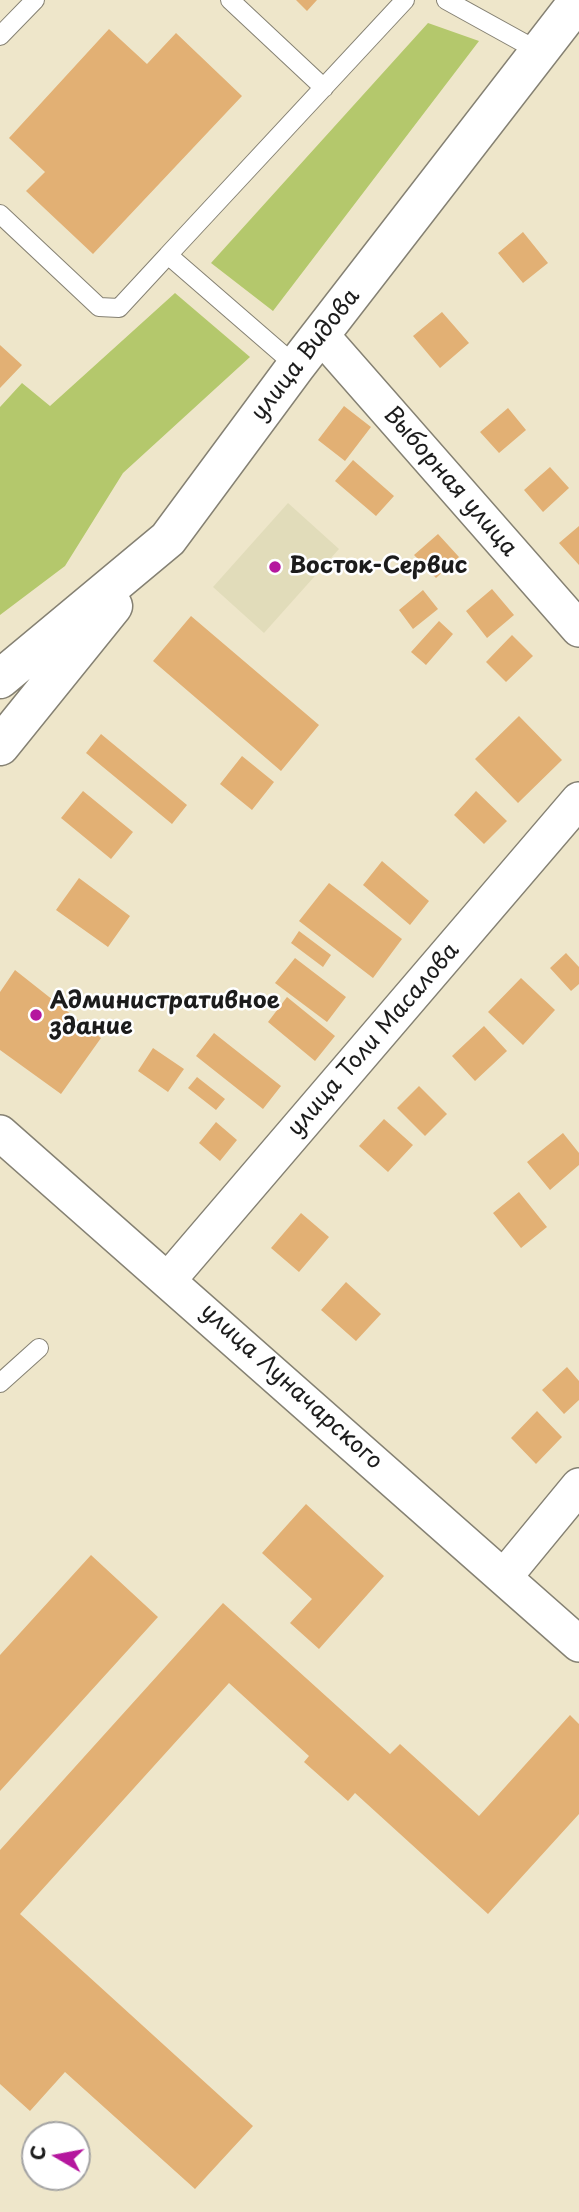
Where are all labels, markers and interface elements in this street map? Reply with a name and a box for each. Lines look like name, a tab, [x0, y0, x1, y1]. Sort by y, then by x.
street label: улица Видова	[246, 284, 366, 426]
street label: Выборная улица	[377, 401, 523, 563]
place label: Восток-Сервис	[289, 553, 467, 581]
marker: Восток-Сервис	[267, 559, 283, 575]
street label: улица Толи Масалова	[282, 938, 466, 1142]
place label: Административное здание	[50, 988, 280, 1042]
marker: Административное здание	[28, 1007, 44, 1023]
street label: улица Луначарского	[194, 1298, 388, 1476]
north arrow	[21, 2121, 91, 2191]
text: С	[22, 2143, 52, 2162]

